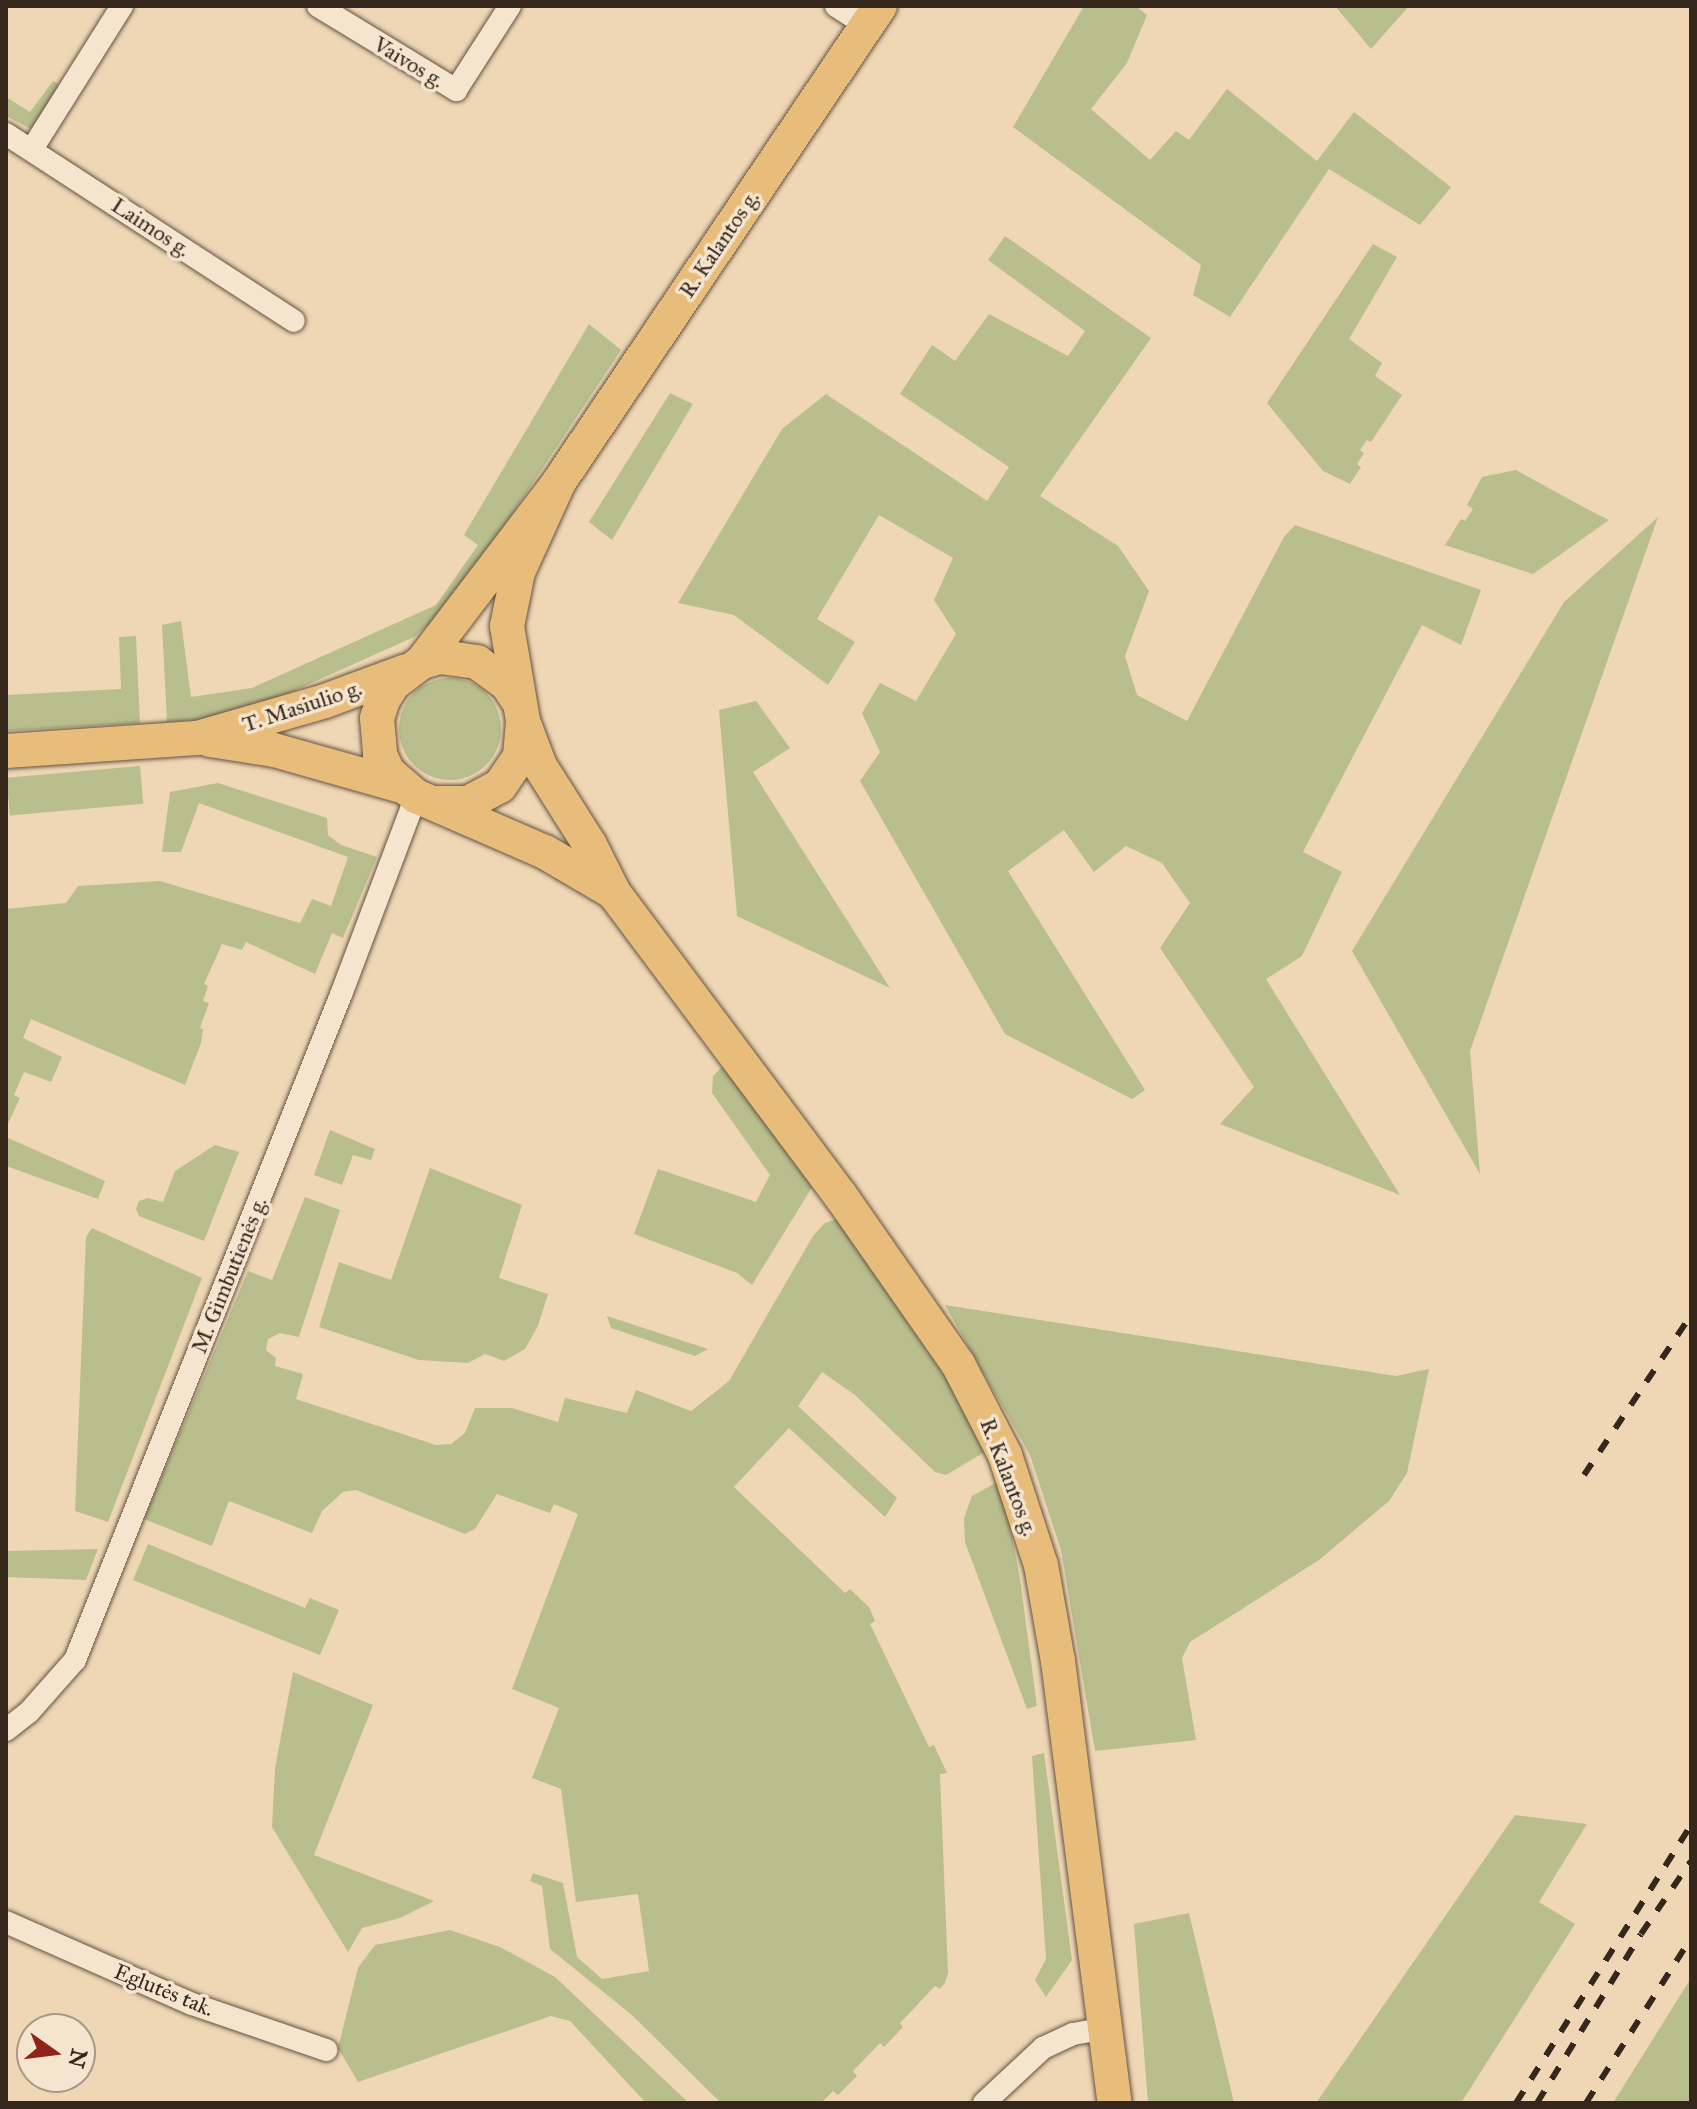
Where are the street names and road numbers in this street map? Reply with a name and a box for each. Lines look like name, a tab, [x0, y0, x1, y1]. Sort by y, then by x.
street label: Vaivos g.	[369, 31, 449, 93]
street label: R. Kalantos g.	[673, 185, 765, 303]
street label: Laimos g.	[107, 192, 195, 262]
street label: T. Masiulio g.	[239, 674, 365, 738]
street label: M. Gimbutienės g.	[186, 1193, 272, 1357]
street label: R. Kalantos g.	[974, 1414, 1044, 1540]
street label: Eglutės tak.	[110, 1958, 218, 2022]

